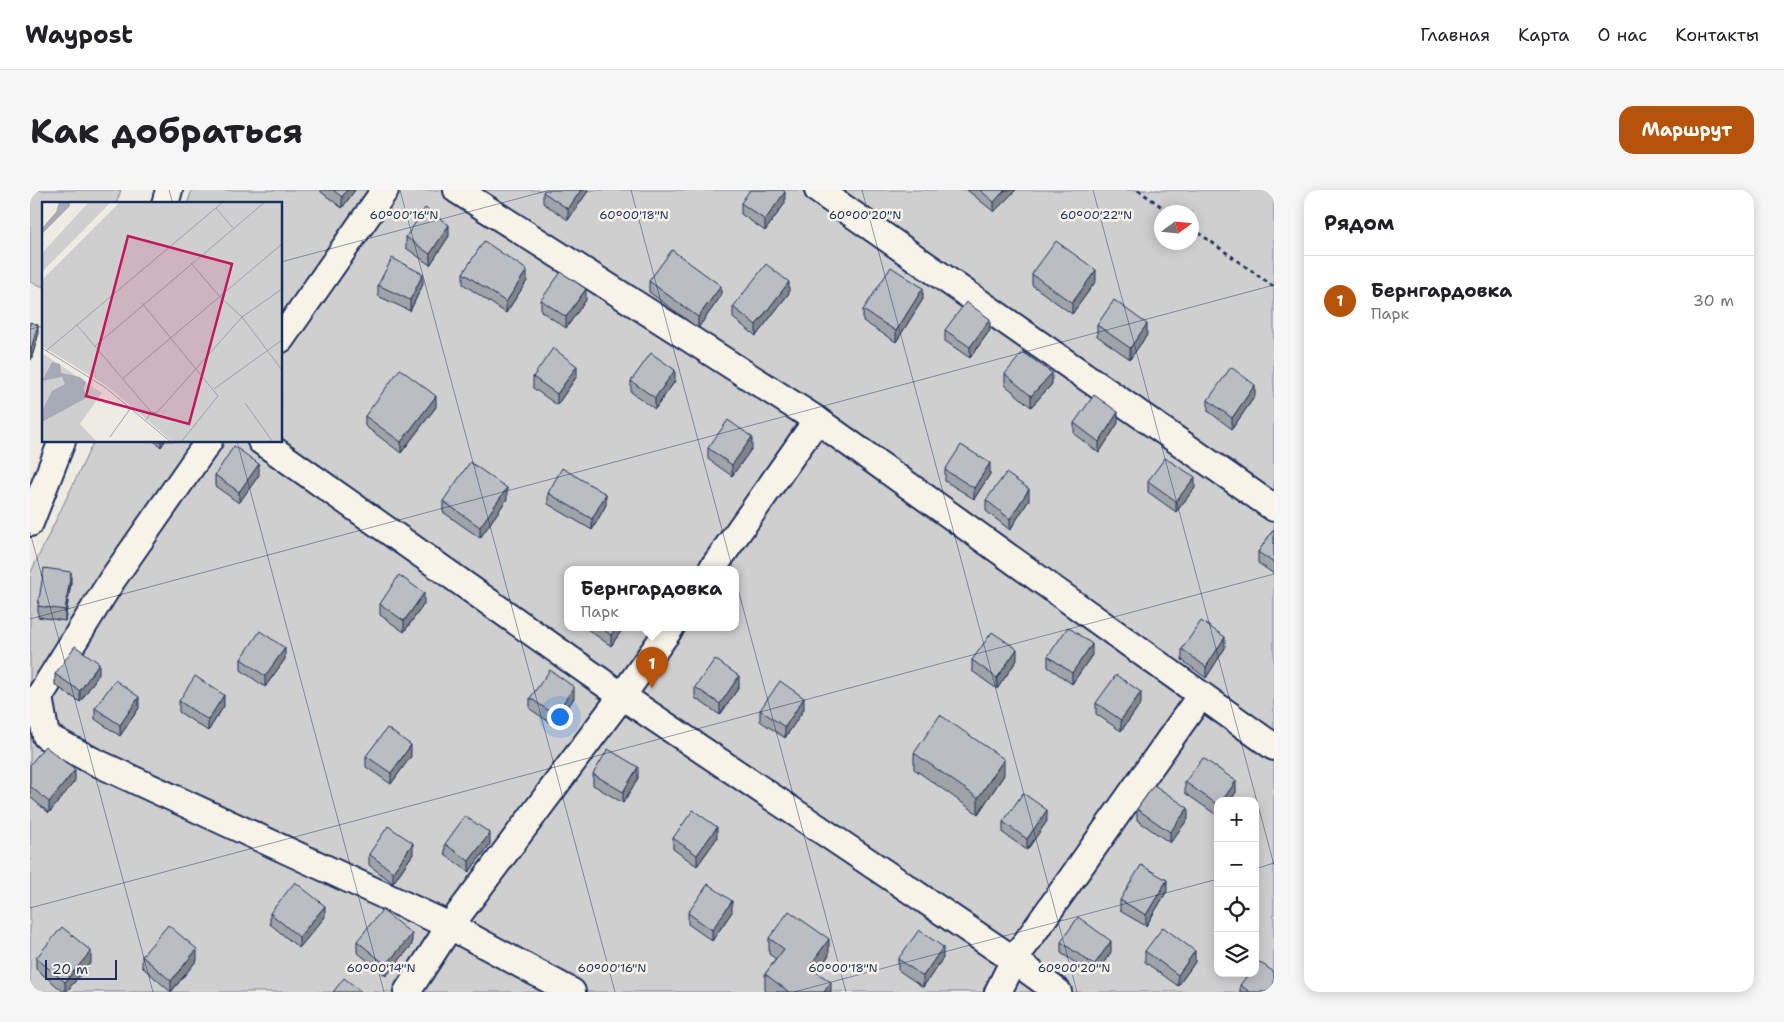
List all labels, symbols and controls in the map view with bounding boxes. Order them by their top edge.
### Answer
text: Waypost [25,19,133,51]
text: Главная [1420,23,1490,47]
text: Карта [1518,23,1570,47]
text: О нас [1598,23,1647,47]
text: Контакты [1675,23,1759,47]
button: Маршрут [1619,106,1754,154]
text: Как добраться [30,107,303,154]
inset map [42,202,282,442]
north arrow [1154,205,1199,250]
text: 60°00'16"N [370,207,438,223]
text: 60°00'18"N [599,207,669,223]
text: 60°00'20"N [829,207,901,223]
text: 60°00'22"N [1060,207,1132,223]
text: Рядом [1324,209,1394,237]
text: Бернгардовка [1371,278,1512,303]
text: 1 [1336,290,1344,311]
text: 30 m [1693,290,1734,311]
text: Парк [1371,303,1409,324]
popup [564,566,739,631]
text: Бернгардовка [581,576,722,601]
text: Парк [581,601,619,622]
pin: 1 [636,647,668,688]
your location [547,704,573,730]
map controls [1214,797,1259,977]
button: + [1214,797,1259,842]
button: − [1214,842,1259,887]
button: locate [1214,887,1259,932]
button: layers [1214,932,1259,977]
scale bar [45,957,118,980]
text: 20 m [52,960,88,978]
text: 60°00'14"N [346,960,416,976]
text: 60°00'16"N [578,960,646,976]
text: 60°00'18"N [808,960,878,976]
text: 60°00'20"N [1038,960,1110,976]

